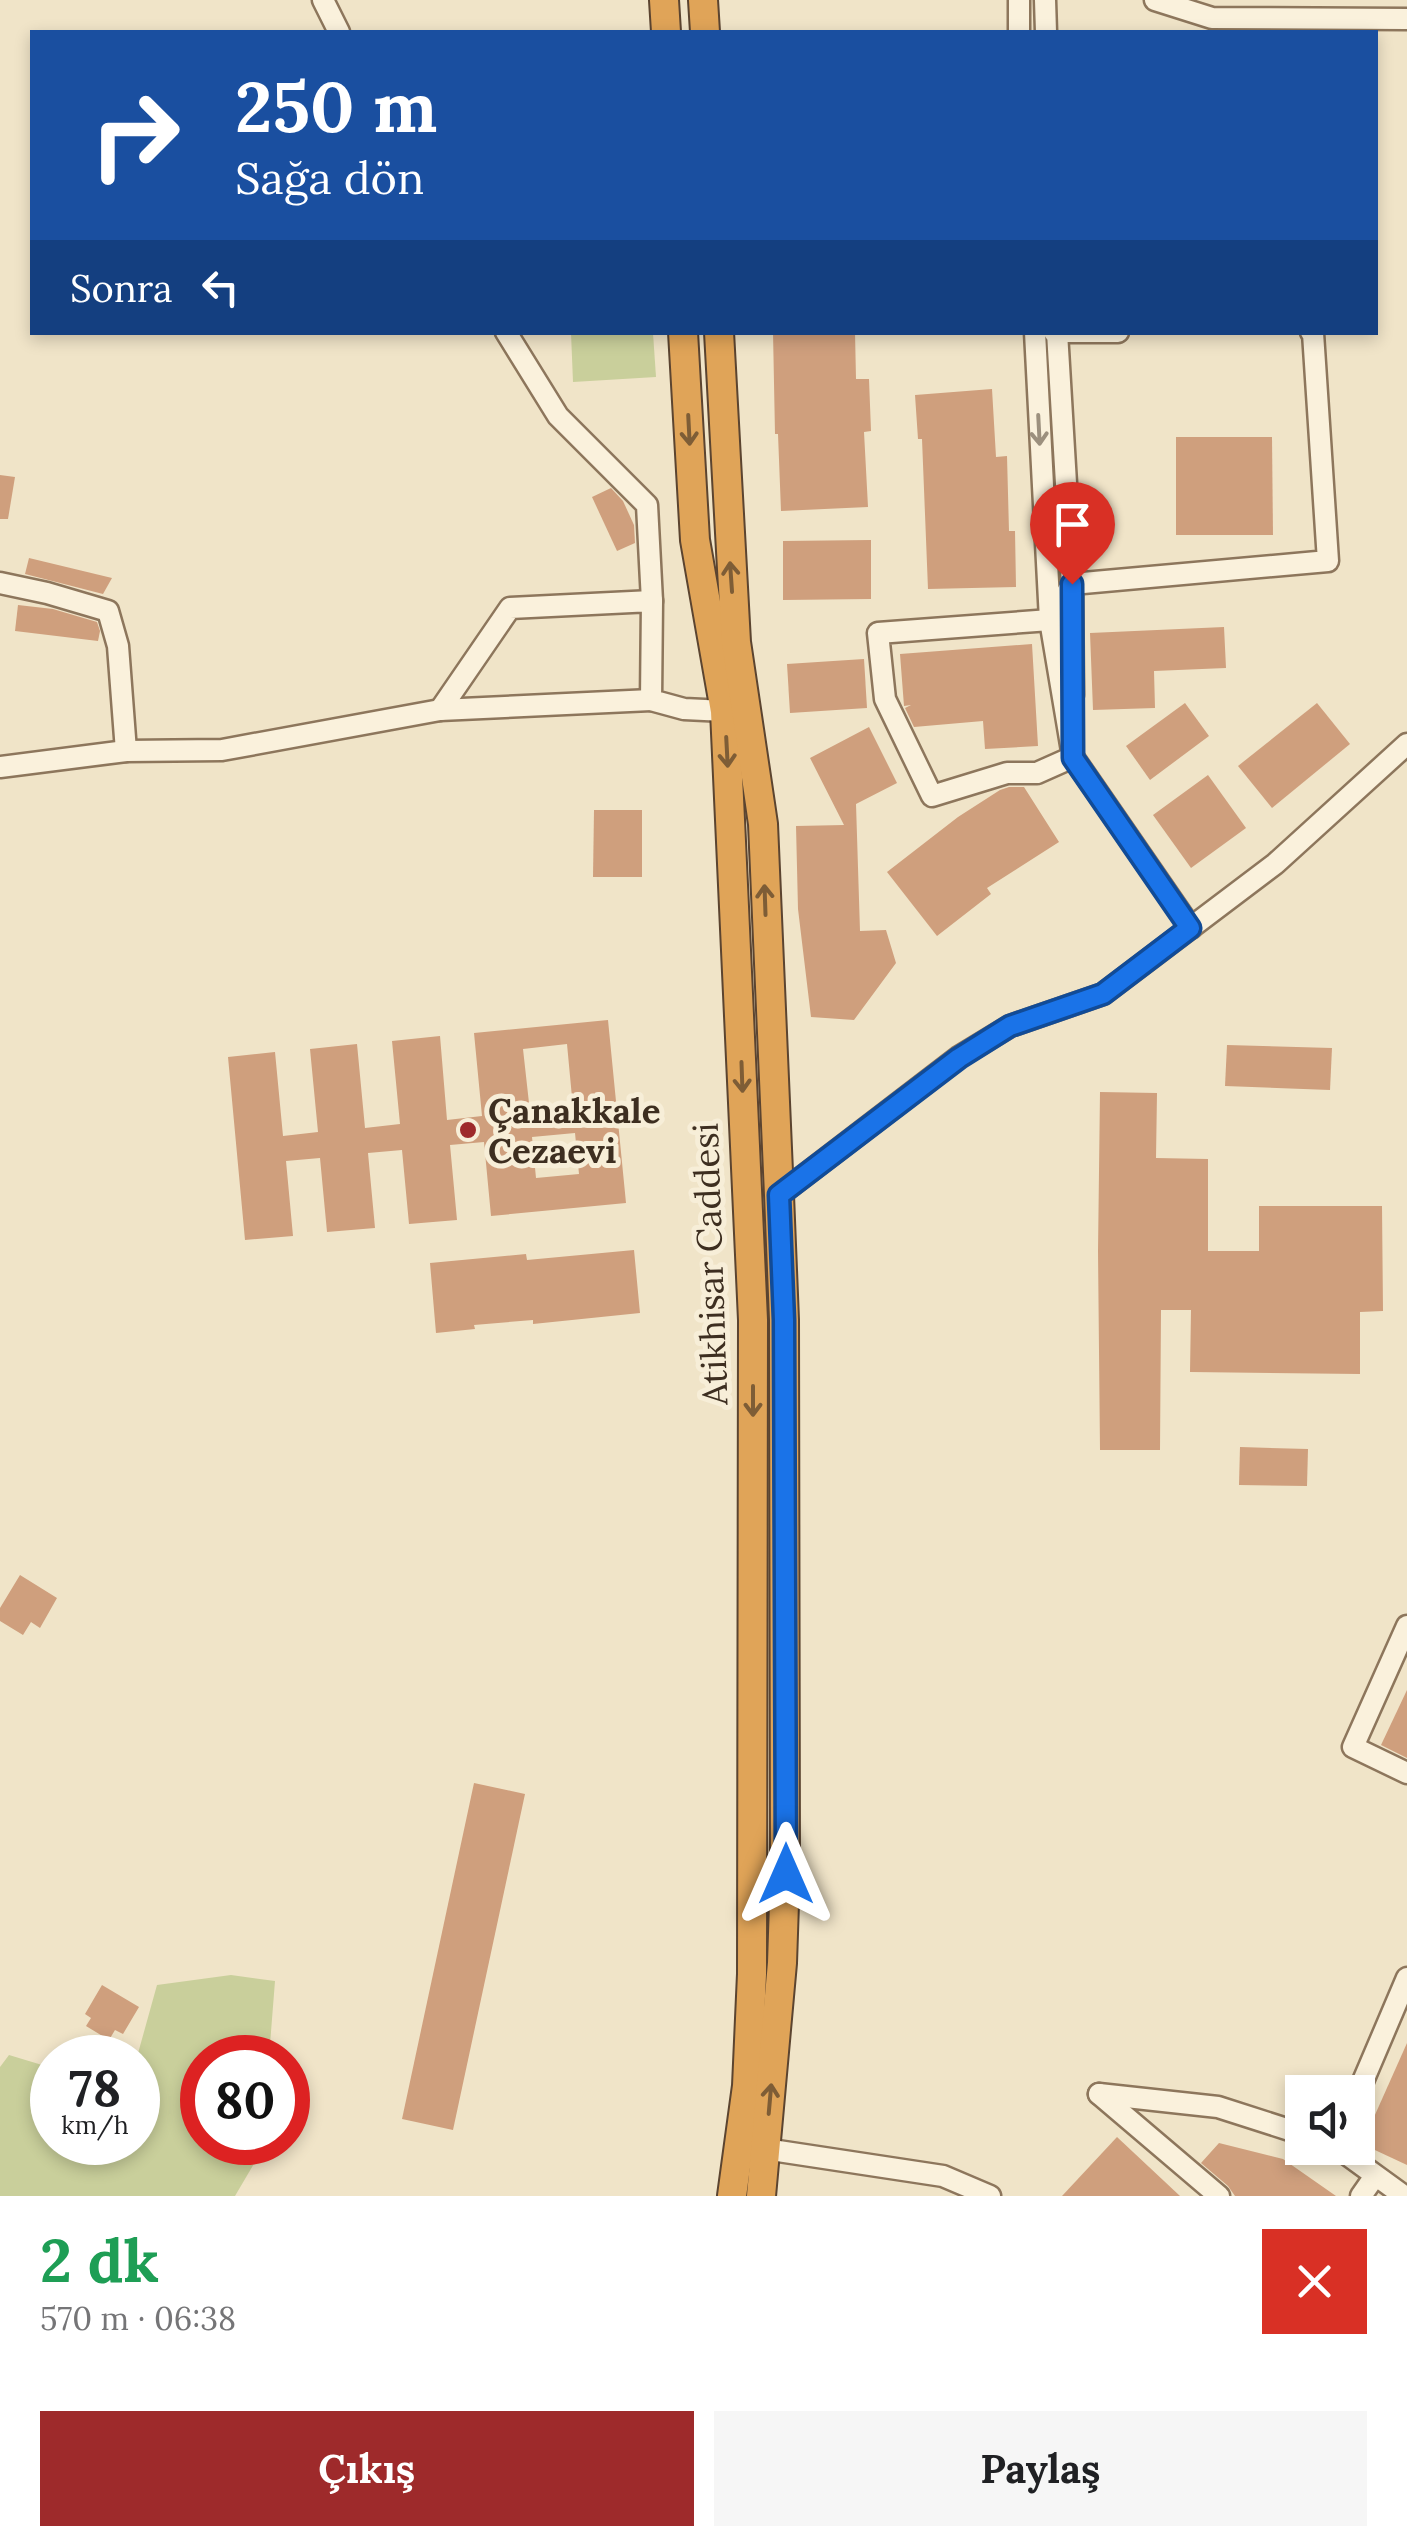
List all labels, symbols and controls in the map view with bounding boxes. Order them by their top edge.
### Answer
text: 250 m [235,62,437,151]
icon: right [70,70,200,200]
text: Sağa dön [235,149,424,206]
icon: left [193,260,248,315]
text: Sonra [70,264,173,312]
one-way arrow [680,413,699,445]
one-way arrow [1030,413,1049,445]
pin [1030,482,1115,585]
icon: arrive [1045,497,1100,552]
one-way arrow [722,562,741,594]
one-way arrow [718,736,737,768]
one-way arrow [756,884,775,916]
one-way arrow [732,1060,751,1092]
place label: Çanakkale Cezaevi [488,1088,661,1173]
marker: Çanakkale Cezaevi [457,1119,479,1141]
street label: Atikhisar Caddesi [683,1122,737,1407]
one-way arrow [744,1384,762,1417]
position arrow [734,1822,838,1926]
speed limit sign: 80 [180,2035,310,2165]
text: 78 [69,2056,121,2120]
map controls [1285,2075,1375,2165]
button: sound [1285,2075,1375,2165]
one-way arrow [760,2083,779,2115]
text: km/h [61,2109,129,2141]
text: 2 dk [40,2222,159,2298]
button: close [1262,2229,1367,2334]
text: 570 m · 06:38 [40,2298,236,2339]
button: Çıkış [40,2411,694,2526]
button: Paylaş [714,2411,1367,2526]

